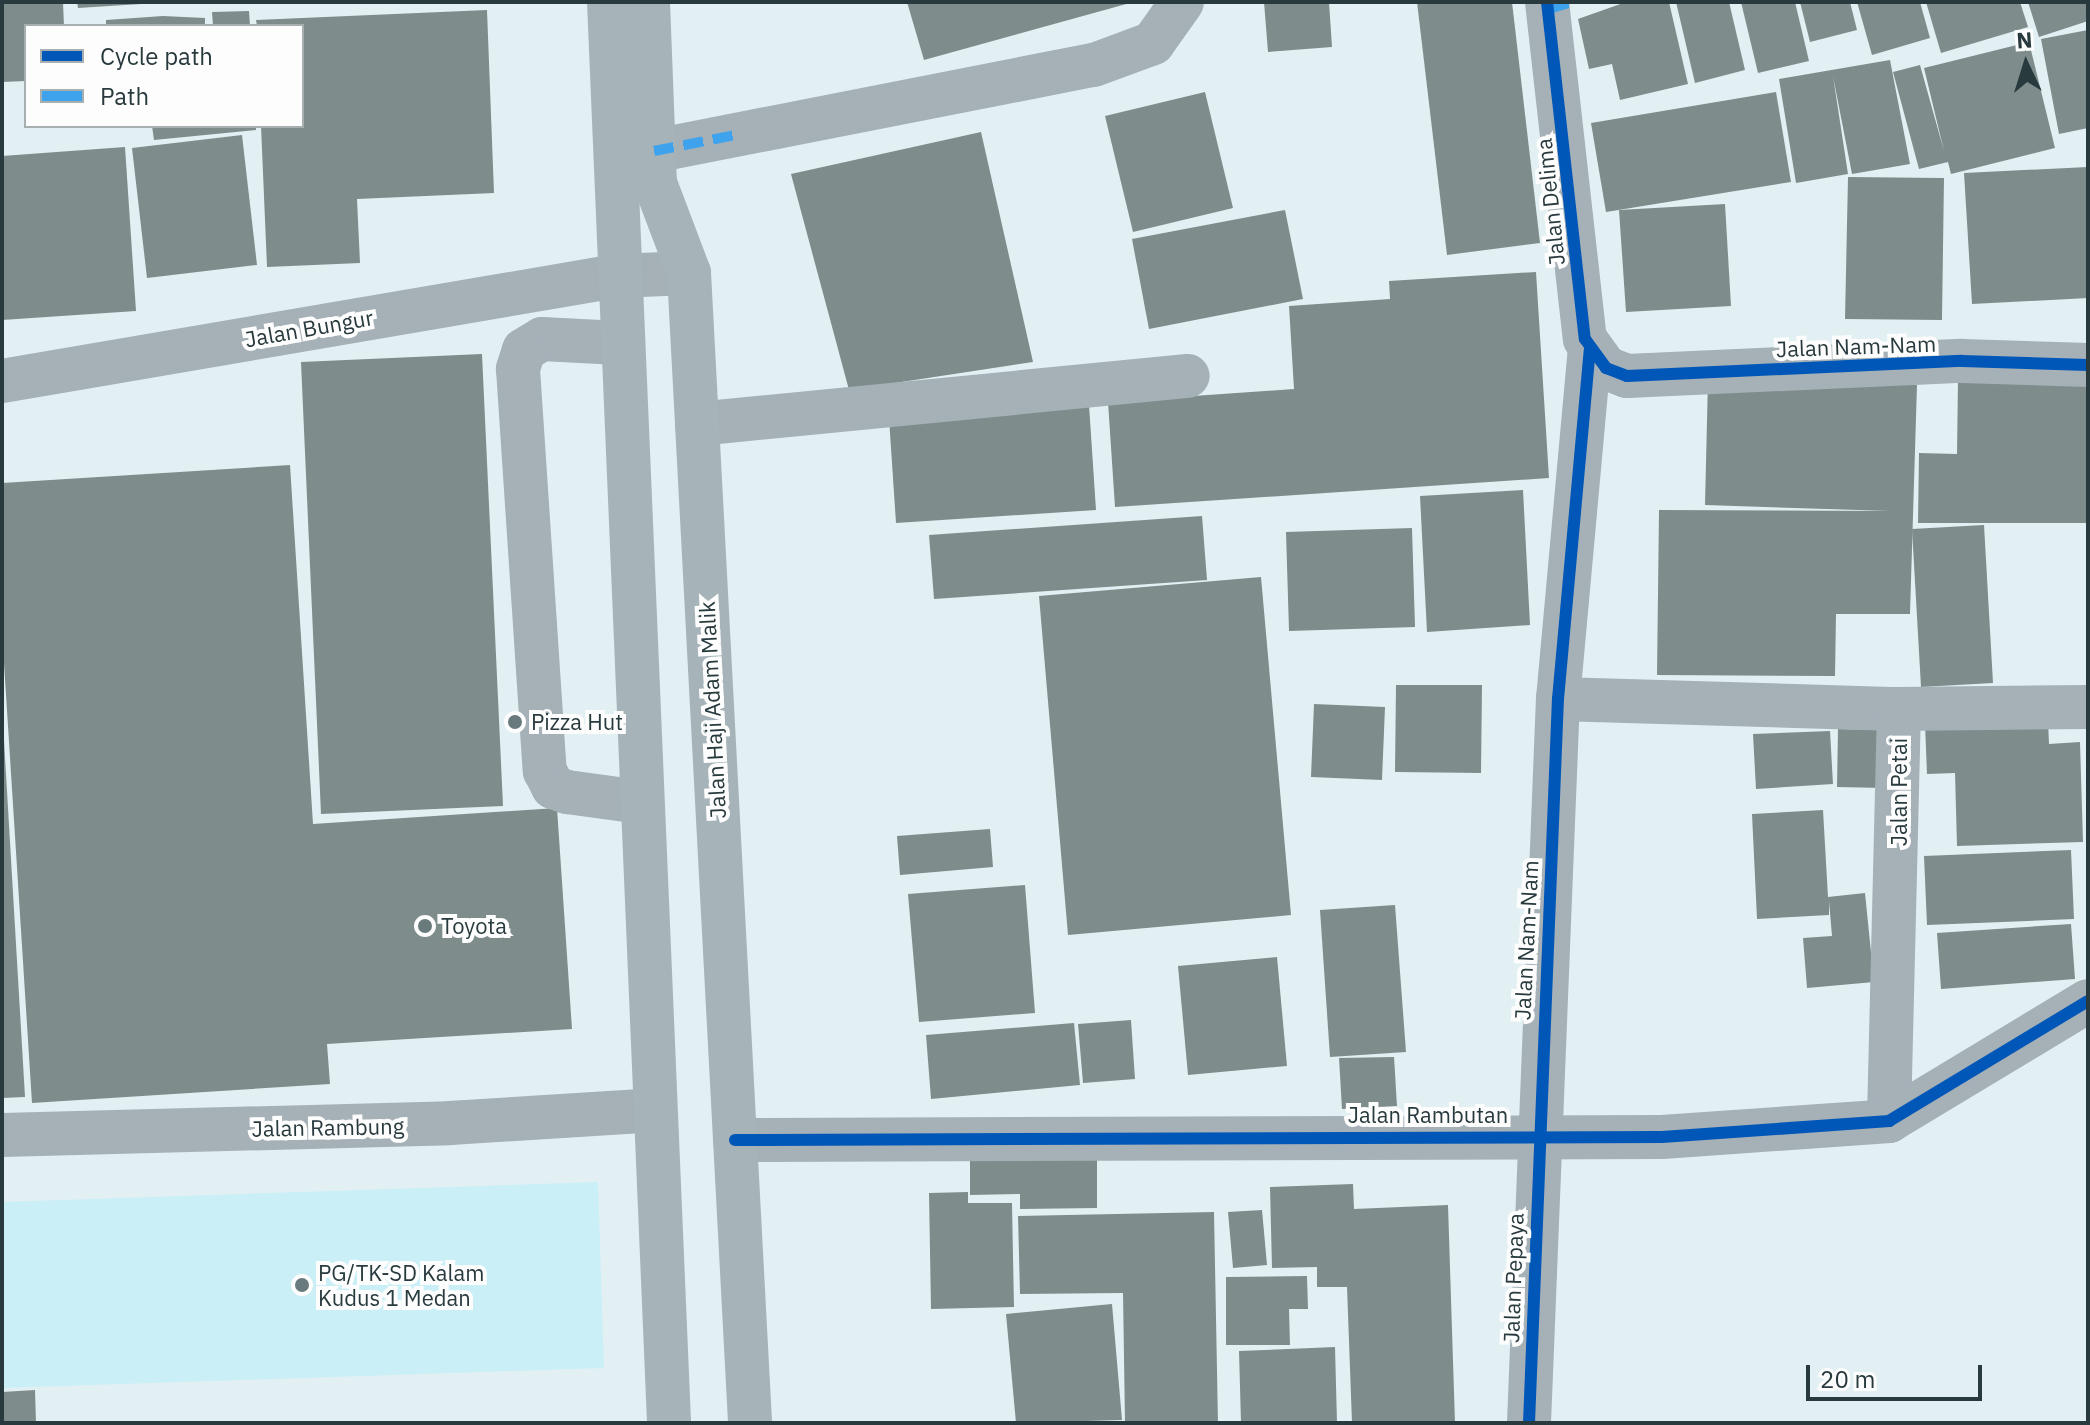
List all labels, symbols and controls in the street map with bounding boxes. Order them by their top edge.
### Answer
legend [24,24,304,128]
north arrow [1986,24,2066,104]
text: N [2015,25,2033,55]
text: Cycle path [100,40,213,72]
text: Path [100,80,149,112]
street label: Jalan Delima [1530,137,1570,267]
street label: Jalan Bungur [243,304,375,352]
street label: Jalan Nam-Nam [1775,330,1937,362]
street label: Jalan Haji Adam Malik [693,601,731,819]
place label: Pizza Hut [531,709,623,735]
marker: Pizza Hut [506,713,524,731]
street label: Jalan Petai [1886,738,1912,846]
street label: Jalan Nam-Nam [1509,859,1543,1021]
place label: Toyota [441,913,507,939]
marker: Toyota [416,917,434,935]
street label: Jalan Rambutan [1348,1102,1508,1128]
street label: Jalan Rambung [251,1112,405,1142]
street label: Jalan Pepaya [1498,1212,1528,1344]
place label: PG/TK-SD Kalam Kudus 1 Medan [318,1259,484,1310]
marker: PG/TK-SD Kalam Kudus 1 Medan [293,1276,311,1294]
scale bar [1810,1349,1986,1399]
text: 20 m [1820,1363,1875,1395]

